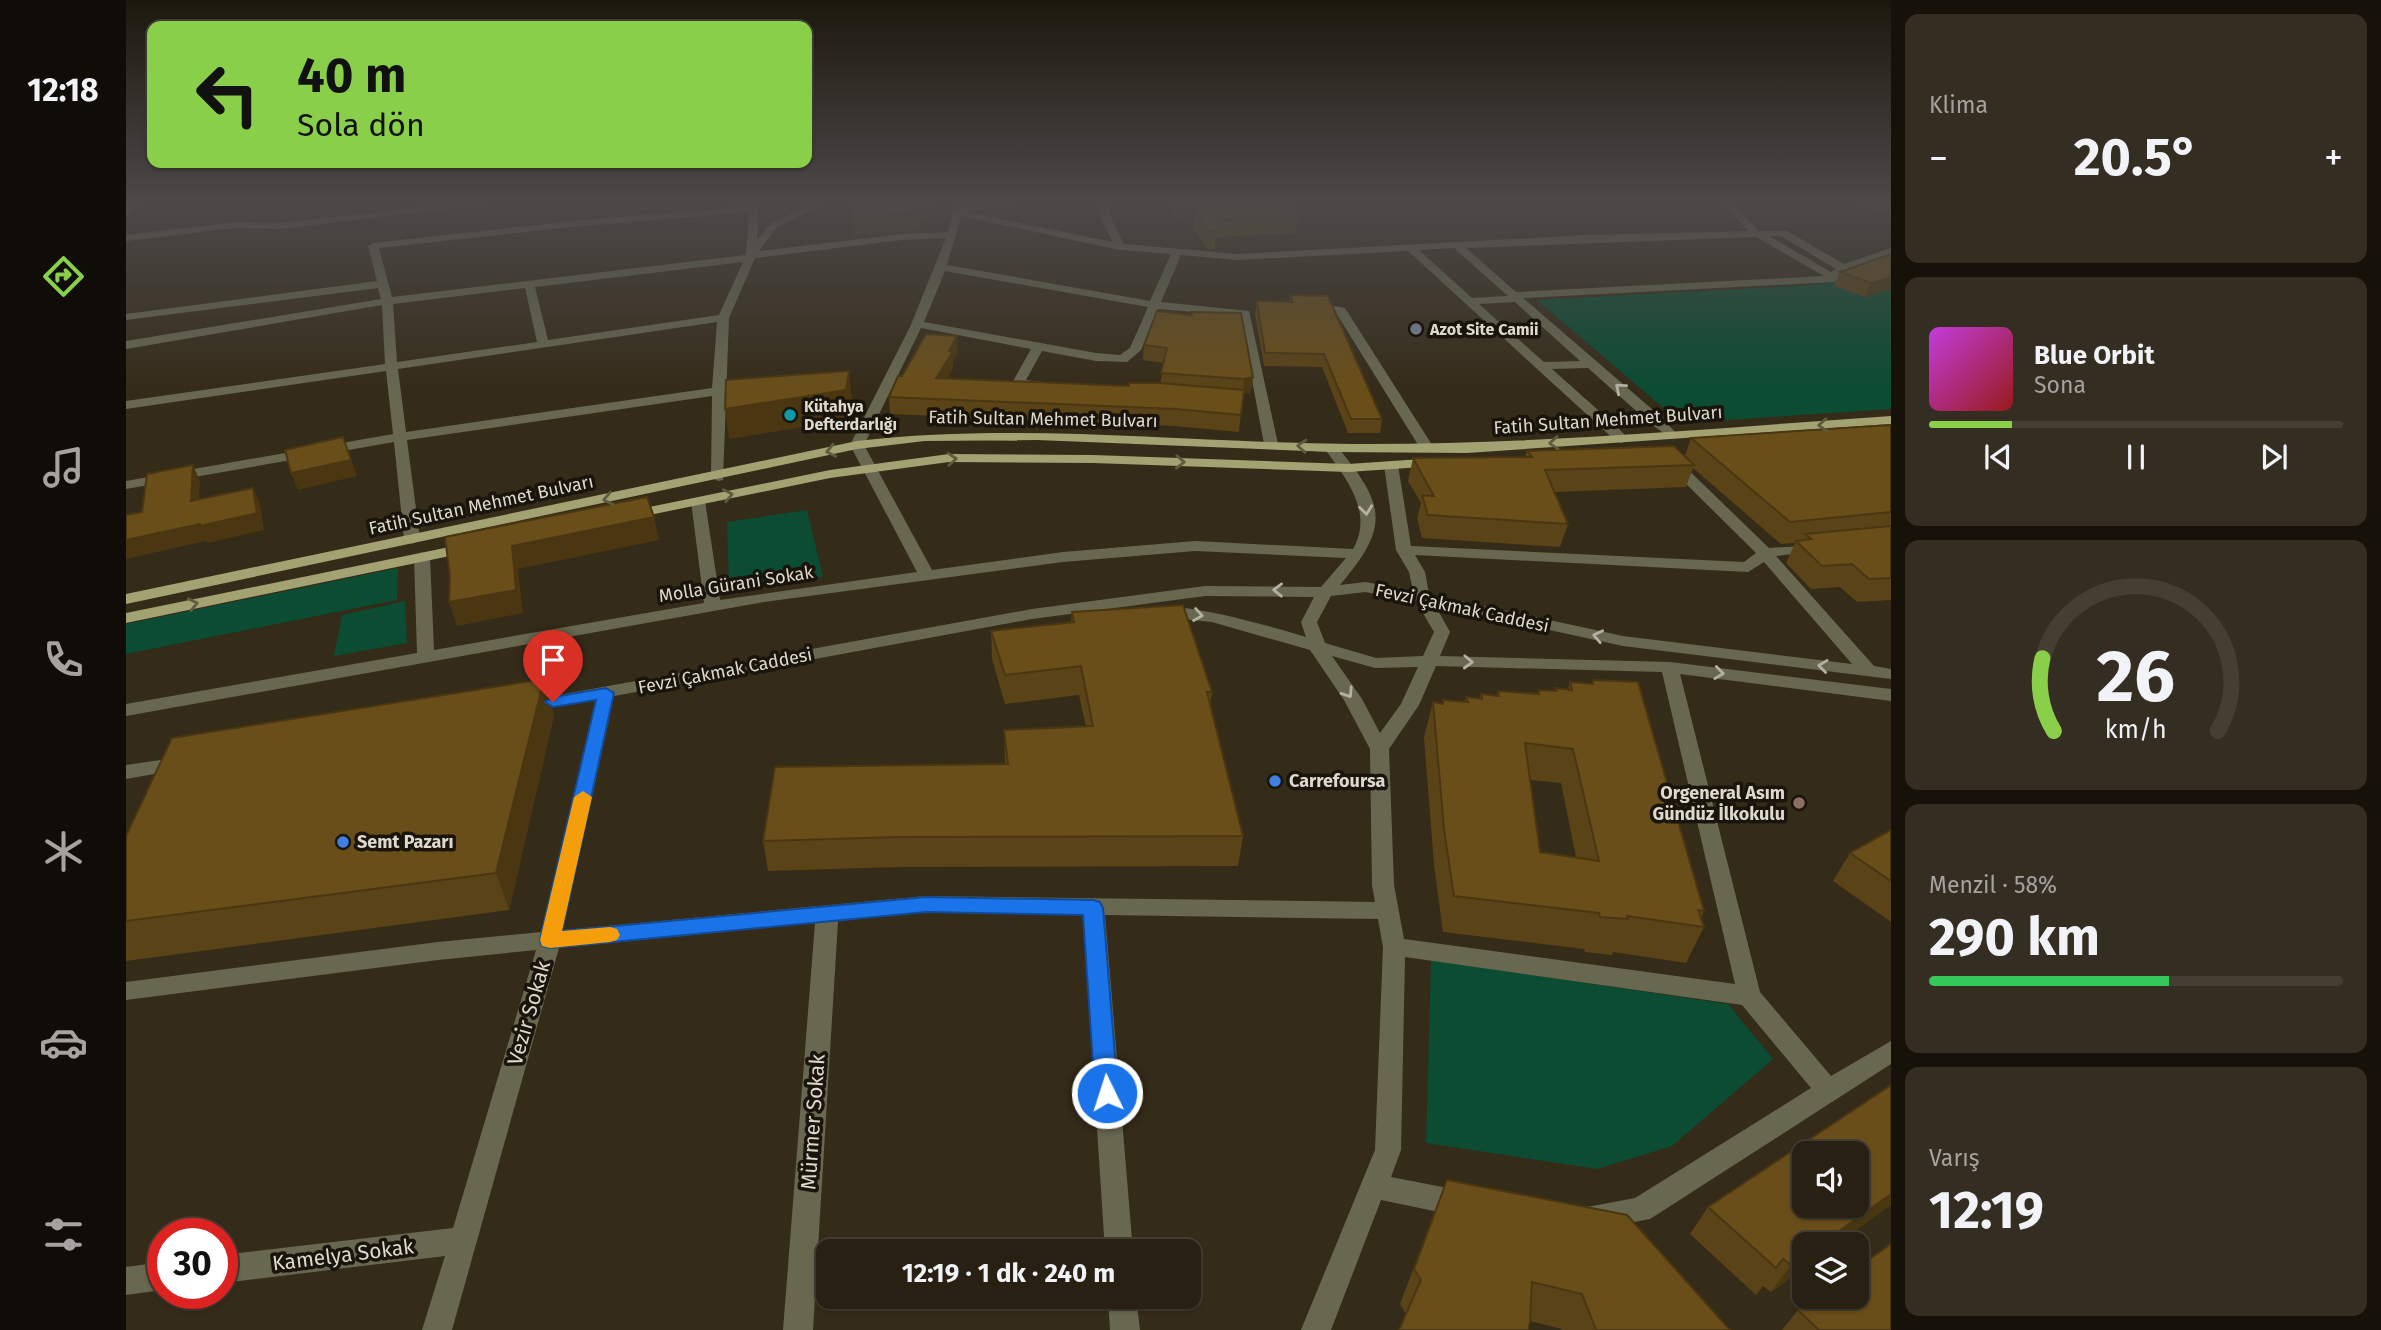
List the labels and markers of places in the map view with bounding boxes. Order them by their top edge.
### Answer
place label: Azot Site Camii [1429,320,1538,339]
marker: Azot Site Camii [1408,321,1424,337]
place label: Kütahya Defterdarlığı [804,397,897,434]
marker: Kütahya Defterdarlığı [782,407,798,423]
pin [523,630,583,702]
place label: Carrefoursa [1289,770,1385,792]
marker: Carrefoursa [1267,773,1283,789]
place label: Orgeneral Asım Gündüz İlkokulu [1653,782,1785,825]
marker: Orgeneral Asım Gündüz İlkokulu [1791,795,1807,811]
place label: Semt Pazarı [357,831,454,853]
marker: Semt Pazarı [335,834,351,850]

